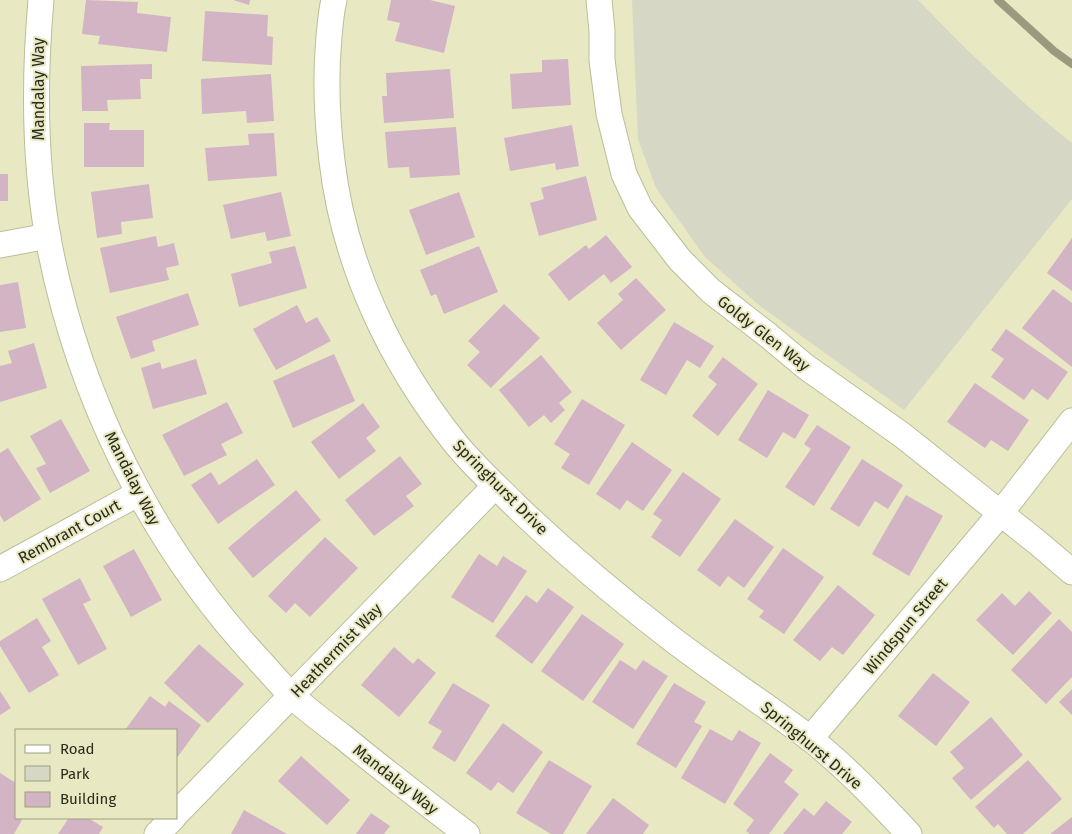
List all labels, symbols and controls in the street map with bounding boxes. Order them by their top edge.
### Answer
street label: Mandalay Way [29,37,48,140]
street label: Goldy Glen Way [714,291,814,375]
street label: Mandalay Way [101,428,164,528]
street label: Springhurst Drive [449,436,552,539]
street label: Rembrant Court [15,495,124,567]
street label: Windspun Street [860,574,951,678]
street label: Heathermist Way [287,599,386,701]
street label: Springhurst Drive [757,698,866,793]
legend [15,729,178,819]
text: Road [60,740,95,758]
street label: Mandalay Way [349,740,442,819]
text: Park [60,765,90,783]
text: Building [60,790,116,808]

